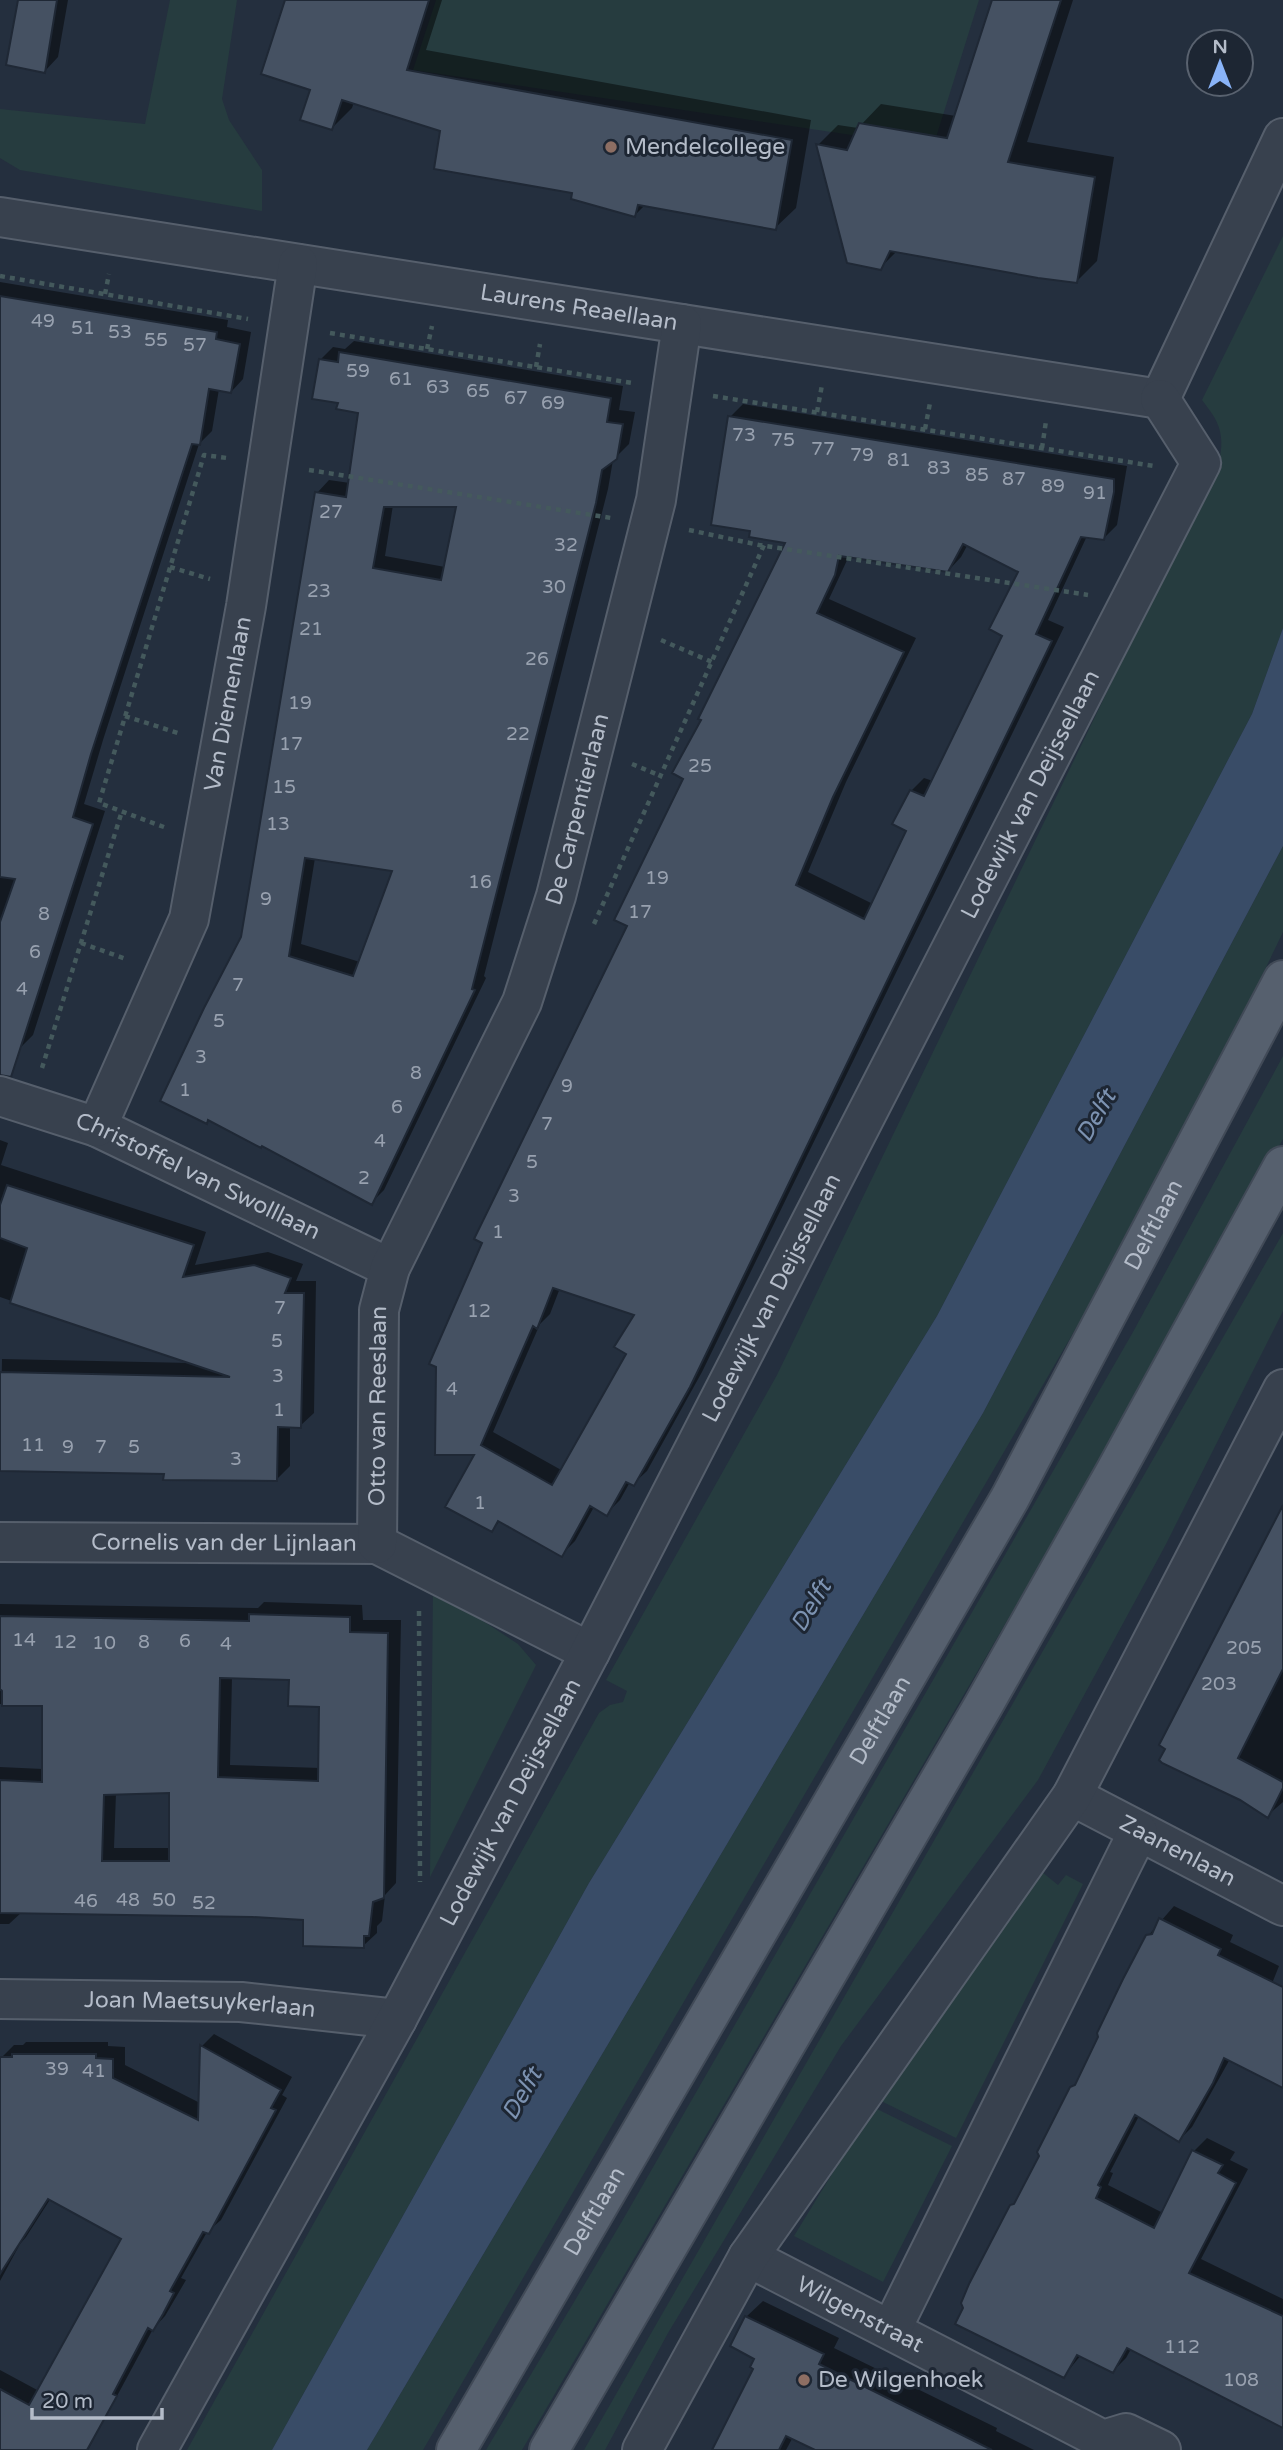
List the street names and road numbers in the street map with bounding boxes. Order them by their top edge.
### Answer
street label: Laurens Reaellaan [478,279,680,337]
street label: Van Diemenlaan [199,614,258,794]
street label: Lodewijk van Deijssellaan [955,665,1106,924]
street label: De Carpentierlaan [540,711,616,909]
street label: Christoffel van Swolllaan [72,1107,325,1246]
street label: Lodewijk van Deijssellaan [696,1169,847,1427]
street label: Delftlaan [1118,1175,1189,1275]
street label: Otto van Reeslaan [363,1306,393,1506]
street label: Cornelis van der Lijnlaan [91,1528,357,1558]
street label: Delftlaan [844,1671,917,1770]
street label: Lodewijk van Deijssellaan [434,1674,587,1931]
street label: Zaanenlaan [1115,1809,1240,1893]
street label: Joan Maetsuykerlaan [84,1986,317,2024]
street label: Delftlaan [558,2162,632,2261]
street label: Wilgenstraat [792,2270,928,2359]

